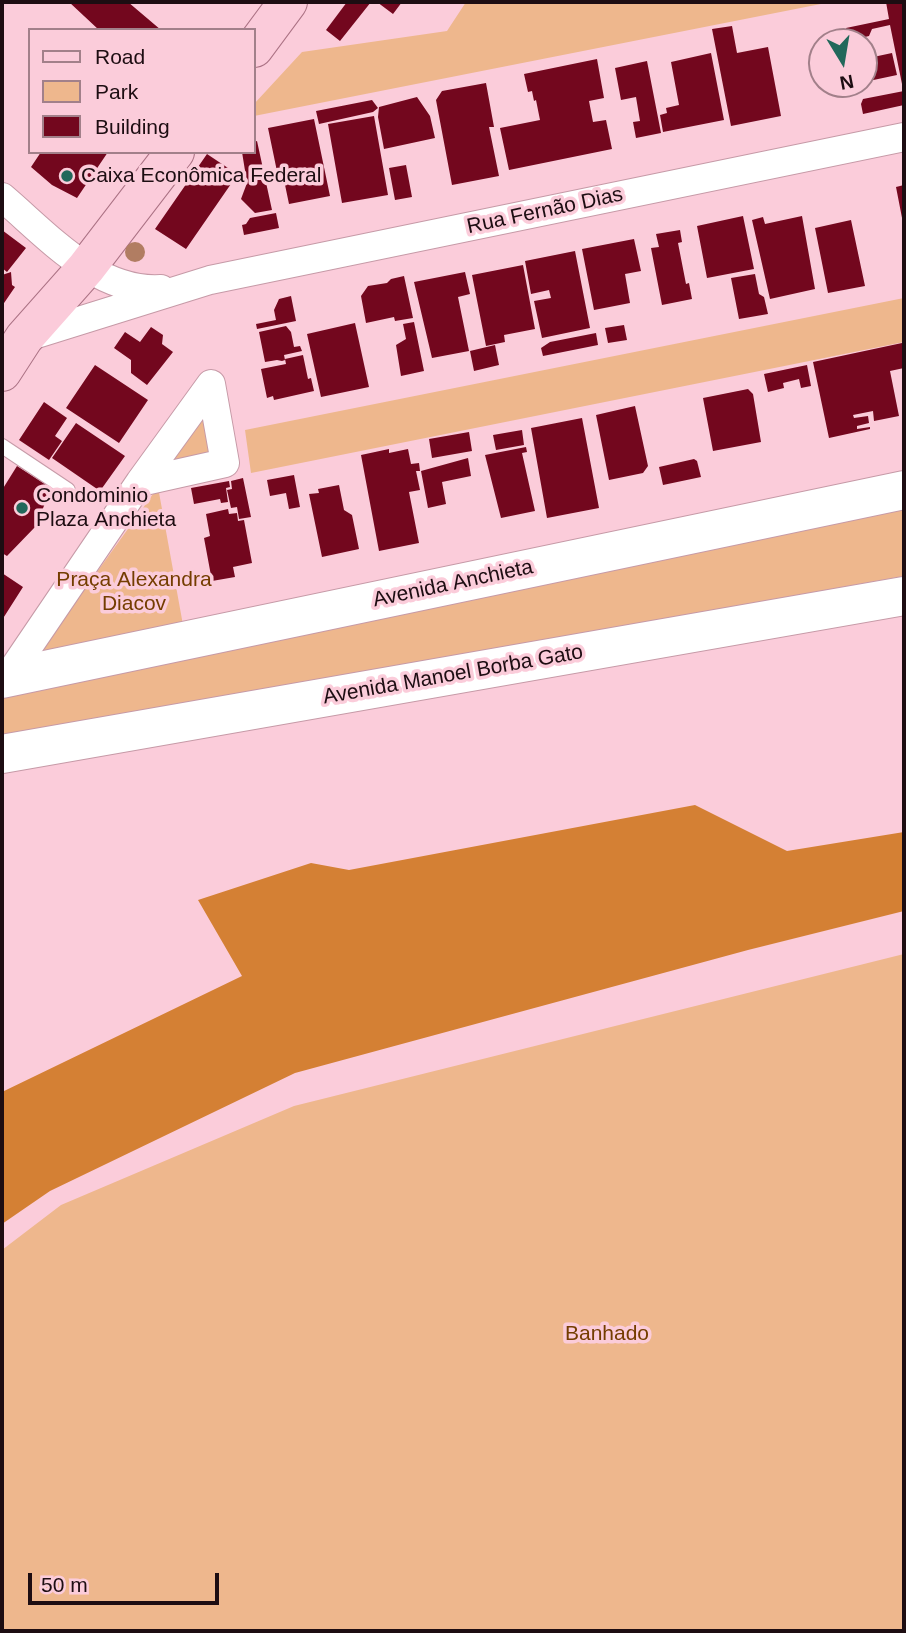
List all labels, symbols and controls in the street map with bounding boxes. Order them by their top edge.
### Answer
legend [28,28,256,154]
north arrow [808,28,878,98]
text: Road [95,45,145,68]
text: N [838,71,855,94]
text: Park [95,80,138,103]
text: Building [95,115,170,138]
place label: Caixa Econômica Federal [81,163,321,189]
marker: Caixa Econômica Federal [59,168,75,184]
street label: Rua Fernão Dias [465,182,625,240]
place label: Condominio Plaza Anchieta [36,483,176,533]
marker: Condominio Plaza Anchieta [14,500,30,516]
street label: Avenida Anchieta [371,555,535,613]
park label: Praça Alexandra Diacov [56,567,212,617]
street label: Avenida Manoel Borba Gato [321,640,585,710]
park label: Banhado [565,1321,649,1347]
scale bar [32,1560,222,1604]
text: 50 m [41,1573,88,1596]

